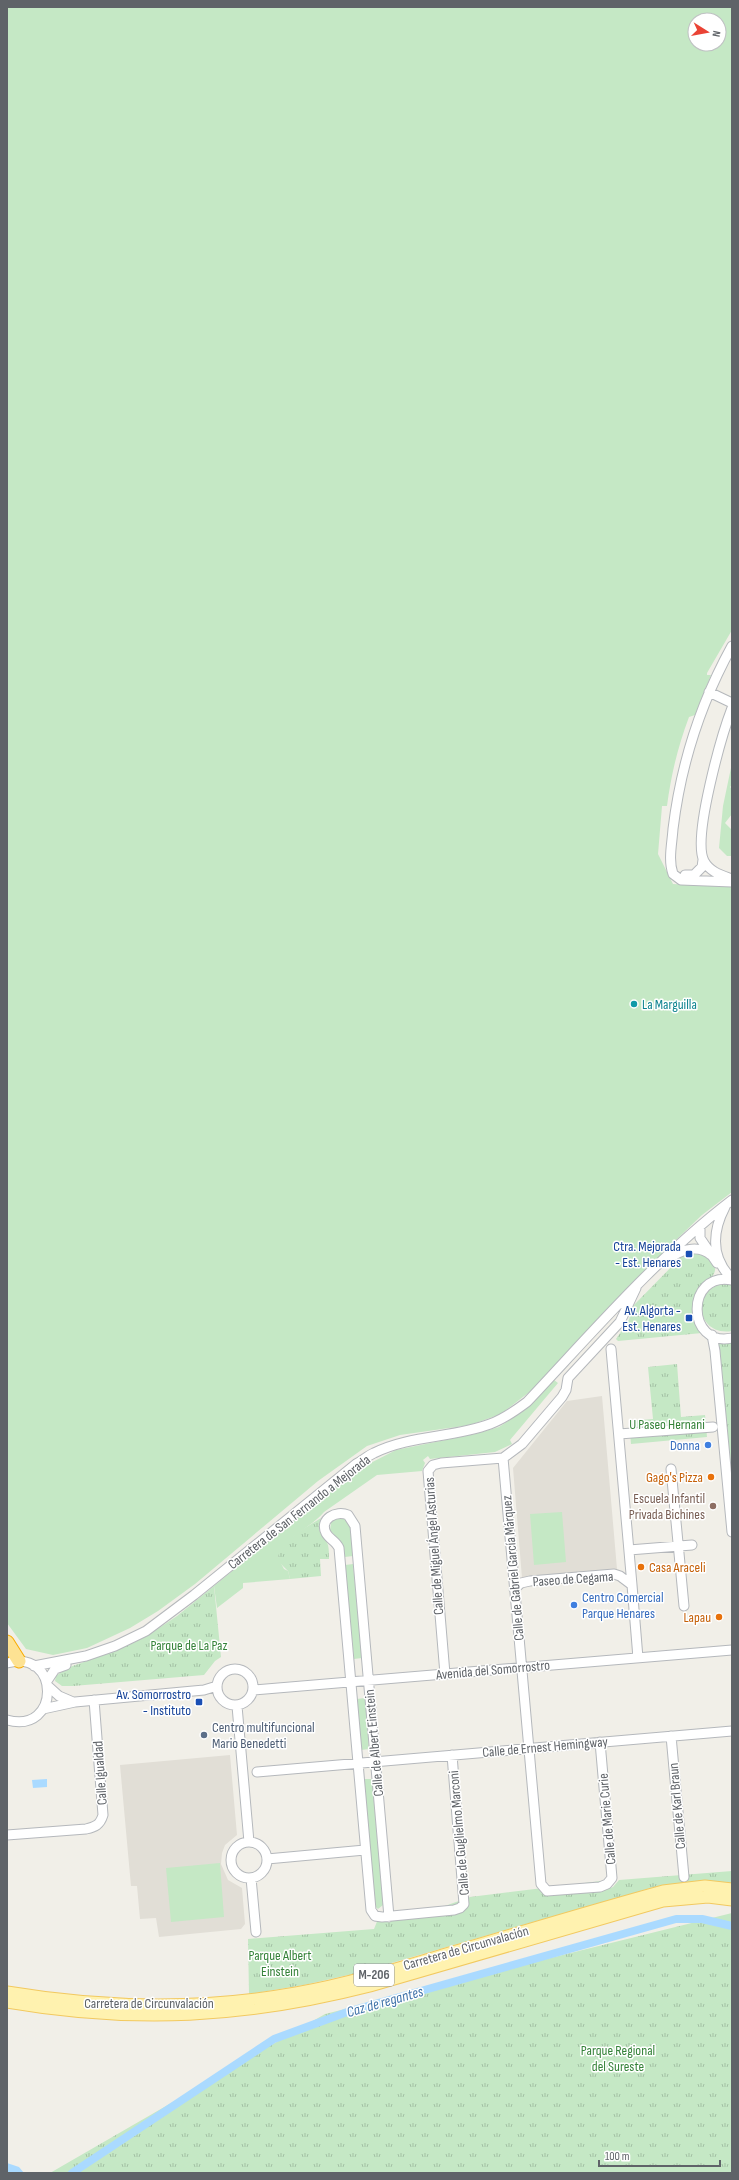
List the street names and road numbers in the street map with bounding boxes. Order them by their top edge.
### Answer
street label: Carretera de San Fernando a Mejorada [224,1451,374,1573]
street label: Calle de Miguel Ángel Asturias [421,1477,447,1615]
street label: Calle de Gabriel García Márquez [498,1495,528,1641]
street label: Paseo de Cegama [532,1568,614,1590]
street label: Avenida del Somorrostro [434,1657,551,1684]
street label: Calle de Albert Einstein [361,1689,387,1797]
street label: Calle de Ernest Hemingway [482,1733,609,1761]
street label: Calle Igualdad [89,1740,111,1806]
street label: Calle de Karl Braun [665,1762,689,1850]
street label: Calle de Guglielmo Marconi [445,1770,473,1896]
street label: Calle de Marie Curie [595,1773,619,1865]
street label: Carretera de Circunvalación [401,1922,531,1974]
road number: M-206 [354,1964,394,1986]
street label: Carretera de Circunvalación [84,1995,214,2012]

